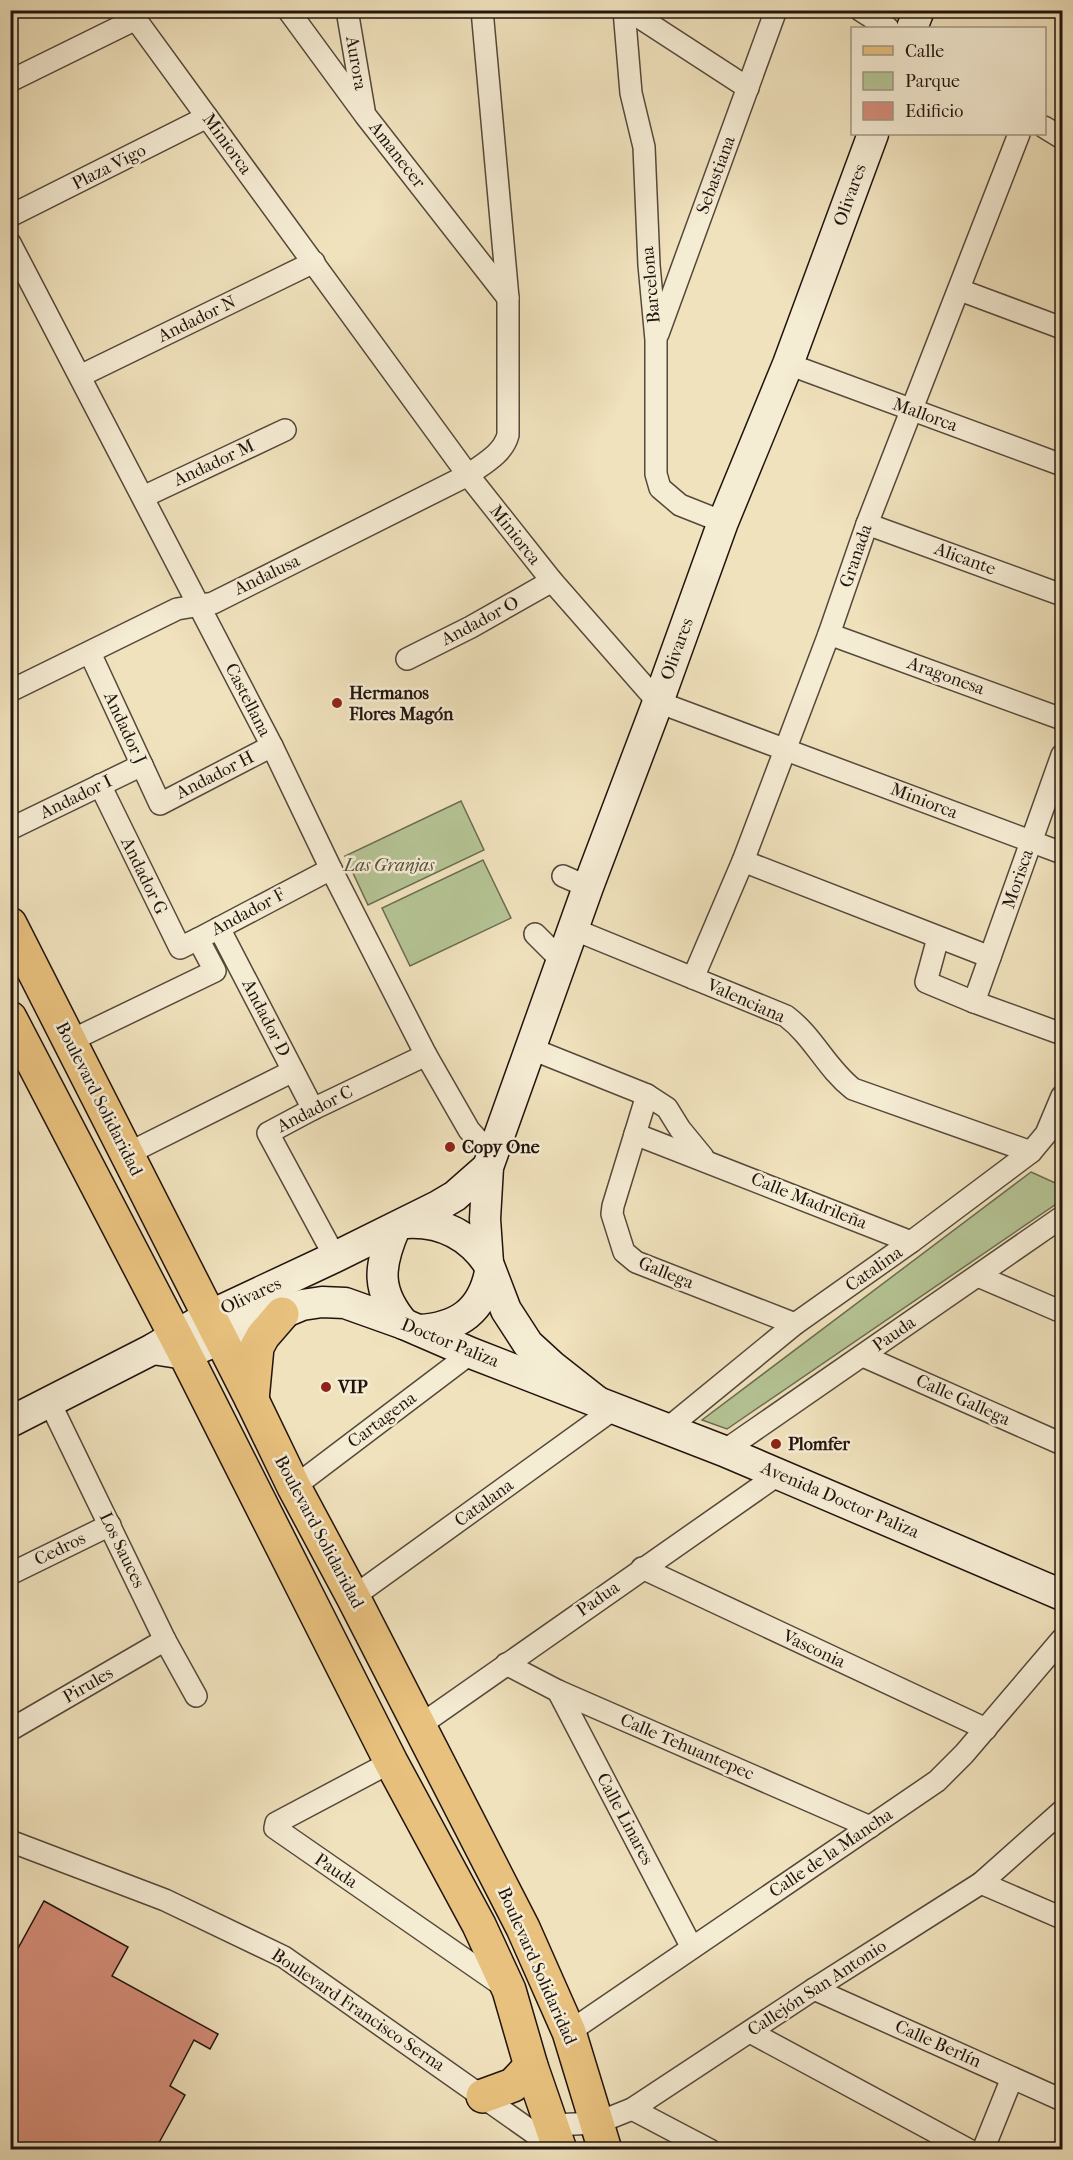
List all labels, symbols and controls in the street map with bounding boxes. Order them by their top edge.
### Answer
legend [851,27,1046,135]
street label: Aurora [341,34,371,92]
text: Calle [905,41,944,62]
text: Parque [905,71,960,92]
text: Edificio [905,101,963,122]
street label: Miniorca [198,109,257,179]
street label: Amanecer [364,117,430,193]
street label: Sebastiana [692,133,740,217]
street label: Plaza Vigo [69,140,149,194]
street label: Olivares [829,161,871,229]
street label: Barcelona [637,245,665,324]
street label: Andador N [154,291,240,347]
street label: Mallorca [890,394,961,437]
street label: Andador M [169,435,258,491]
street label: Miniorca [485,501,545,570]
street label: Granada [835,521,877,590]
street label: Alicante [931,538,999,580]
street label: Andalusa [230,550,304,600]
street label: Andador O [437,592,522,651]
street label: Olivares [656,615,698,683]
street label: Aragonesa [904,652,988,700]
street label: Castellana [221,660,276,741]
place label: Hermanos Flores Magón [348,683,454,725]
street label: Andador J [99,688,151,768]
marker: Hermanos Flores Magón [330,696,344,710]
street label: Andador H [172,746,258,804]
street label: Andador I [36,771,115,824]
street label: Miniorca [887,779,961,824]
street label: Andador G [116,833,172,918]
street label: Morisca [998,846,1038,911]
park label: Las Granjas [342,855,435,876]
street label: Andador F [207,884,289,941]
street label: Valenciana [703,974,789,1028]
street label: Andador D [237,975,294,1060]
street label: Boulevard Solidaridad [51,1018,147,1180]
street label: Andador C [273,1081,357,1138]
place label: Copy One [462,1137,540,1158]
marker: Copy One [443,1140,457,1154]
street label: Calle Madrileña [748,1168,871,1234]
street label: Catalina [842,1242,907,1296]
street label: Gallega [635,1252,697,1294]
street label: Olivares [217,1273,285,1319]
street label: Pauda [869,1311,920,1356]
street label: Doctor Paliza [398,1314,502,1372]
street label: Calle Gallega [913,1370,1014,1430]
place label: VIP [337,1377,368,1398]
marker: VIP [319,1380,333,1394]
street label: Cartagena [344,1387,421,1453]
place label: Plomfer [788,1434,850,1455]
marker: Plomfer [769,1437,783,1451]
street label: Boulevard Solidaridad [270,1452,368,1612]
street label: Avenida Doctor Paliza [757,1457,923,1543]
street label: Catalana [451,1474,518,1531]
street label: Los Sauces [95,1509,150,1592]
street label: Cedros [31,1528,89,1570]
street label: Padua [573,1576,624,1621]
street label: Vasconia [778,1625,849,1673]
street label: Pirules [59,1662,117,1708]
street label: Calle Tehuantepec [617,1709,757,1785]
street label: Calle Linares [592,1769,658,1869]
street label: Calle de la Mancha [765,1804,897,1902]
street label: Pauda [311,1849,362,1893]
street label: Boulevard Solidaridad [493,1884,581,2048]
street label: Callejón San Antonio [744,1935,890,2041]
street label: Boulevard Francisco Serna [268,1944,449,2076]
street label: Calle Berlín [892,2016,985,2073]

